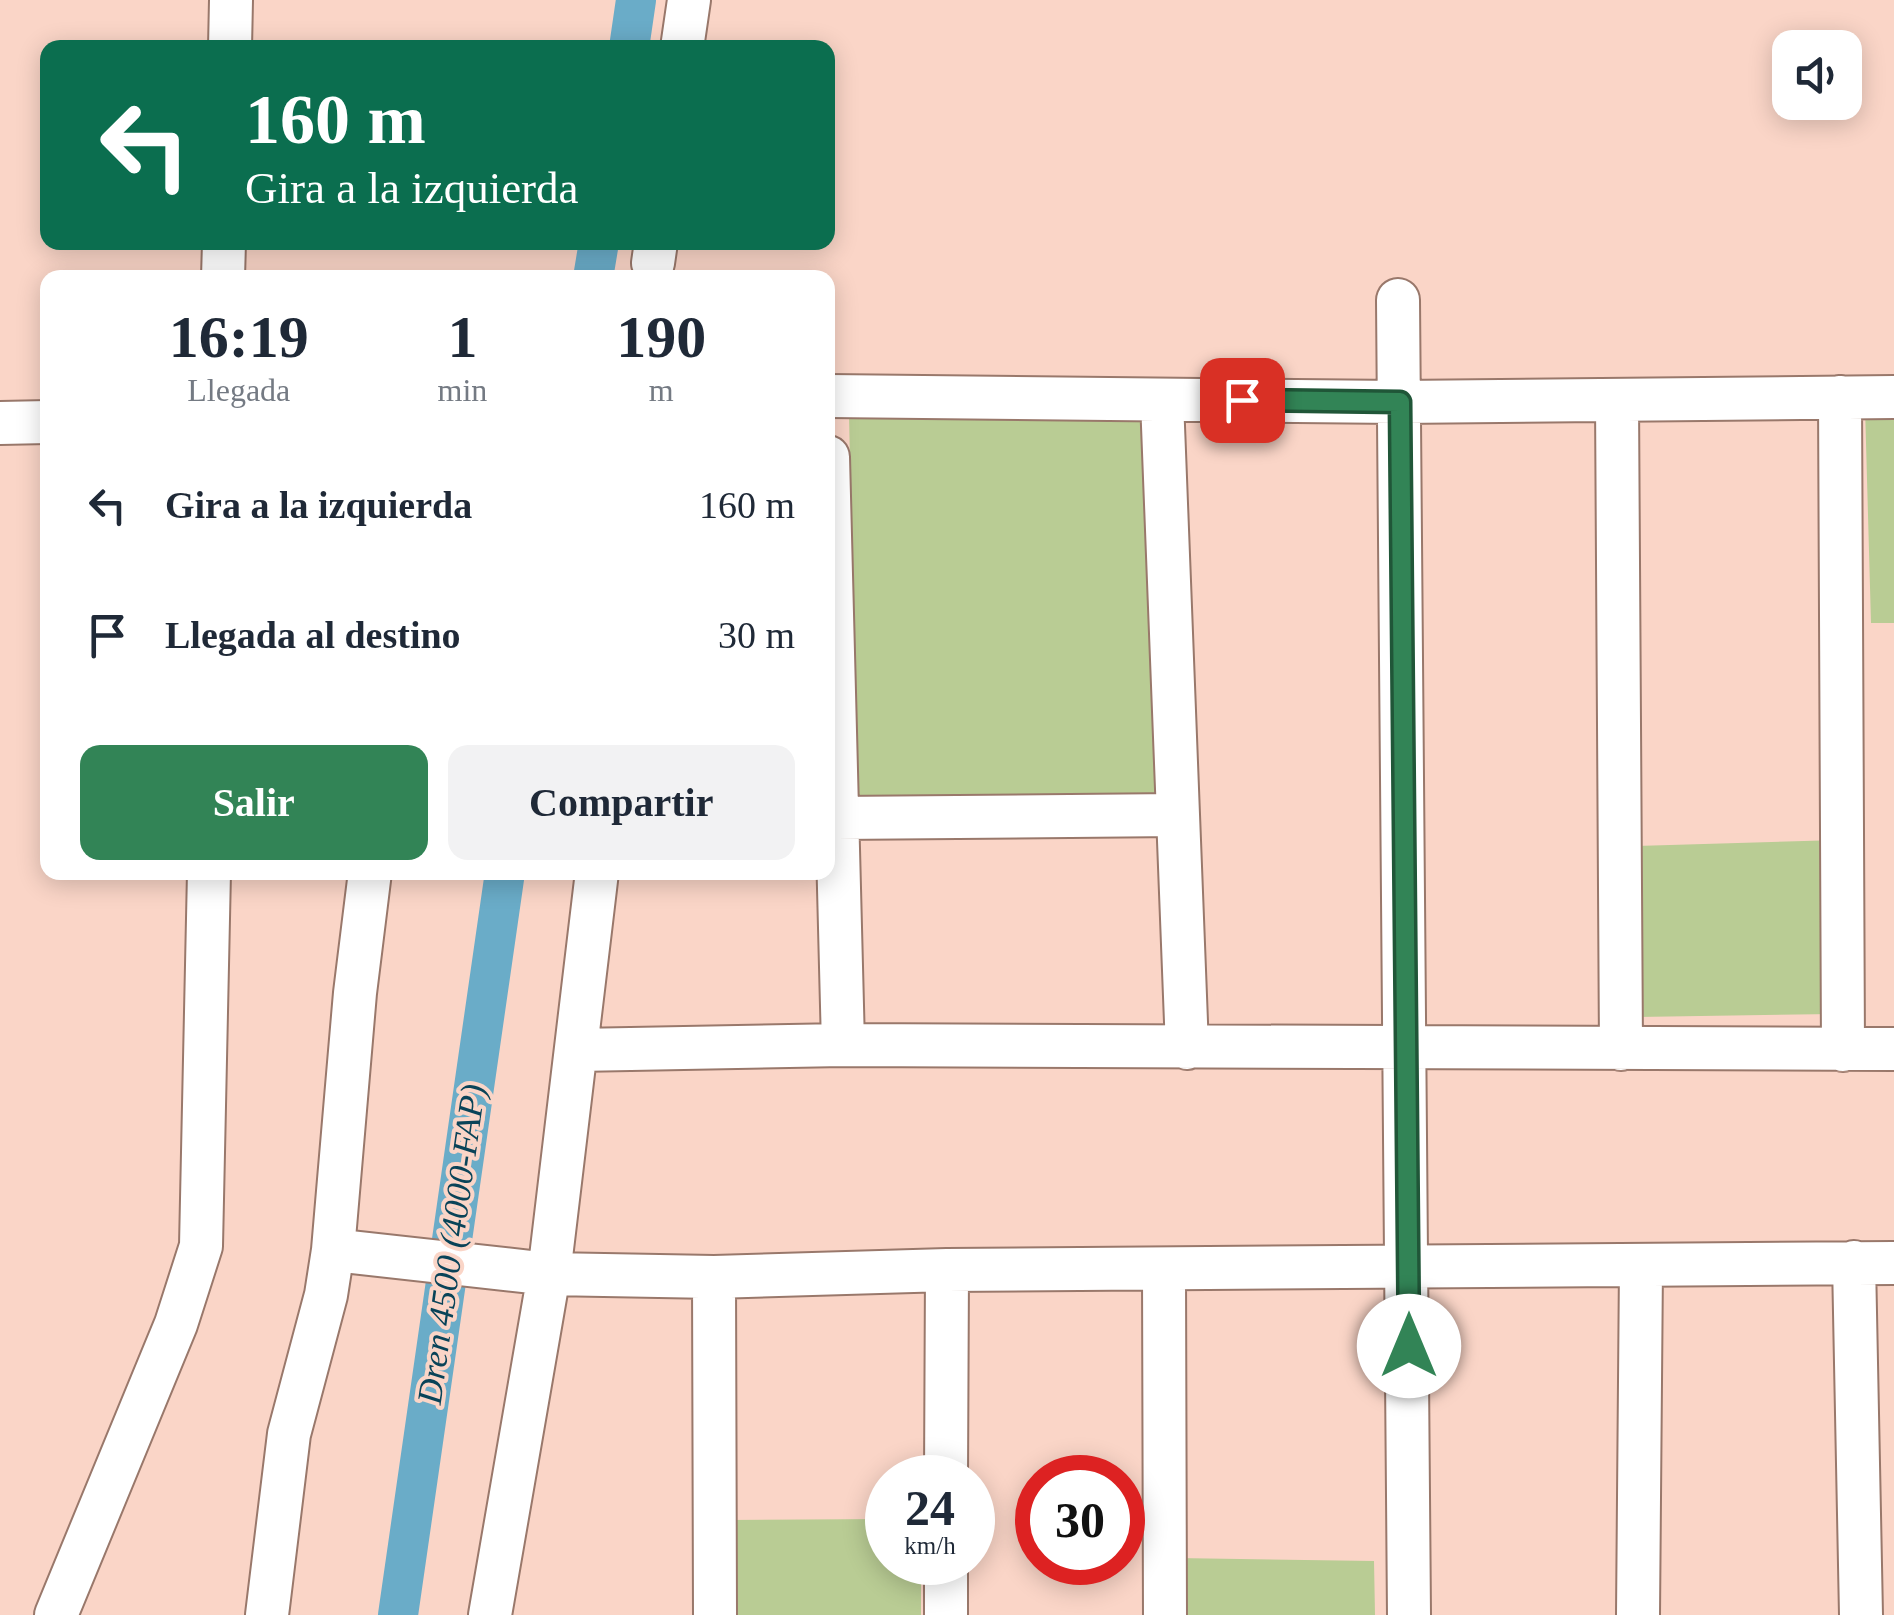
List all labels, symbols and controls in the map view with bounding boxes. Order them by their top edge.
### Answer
map controls [1772,30,1862,120]
button: sound [1772,30,1862,120]
icon: left [80,80,210,210]
text: 160 m [245,81,426,158]
text: Gira a la izquierda [245,163,579,213]
text: 16:19 [169,304,309,370]
text: 1 [447,304,477,370]
text: 190 [616,304,706,370]
pin [1200,358,1285,443]
text: Llegada [187,372,290,408]
text: min [438,372,487,408]
text: m [649,372,674,408]
icon: arrive [1215,373,1270,428]
icon: left [80,478,135,533]
text: Gira a la izquierda [165,484,472,526]
text: 160 m [699,484,795,526]
icon: arrive [80,608,135,663]
text: Llegada al destino [165,614,461,656]
text: 30 m [718,614,795,656]
button: Salir [80,745,428,860]
button: Compartir [448,745,795,860]
water label: Dren 4500 (4000-FAP) [410,1082,493,1408]
position arrow [1357,1294,1461,1398]
speed limit sign: 30 [1015,1455,1145,1585]
text: 24 [905,1480,955,1536]
text: km/h [904,1532,956,1559]

